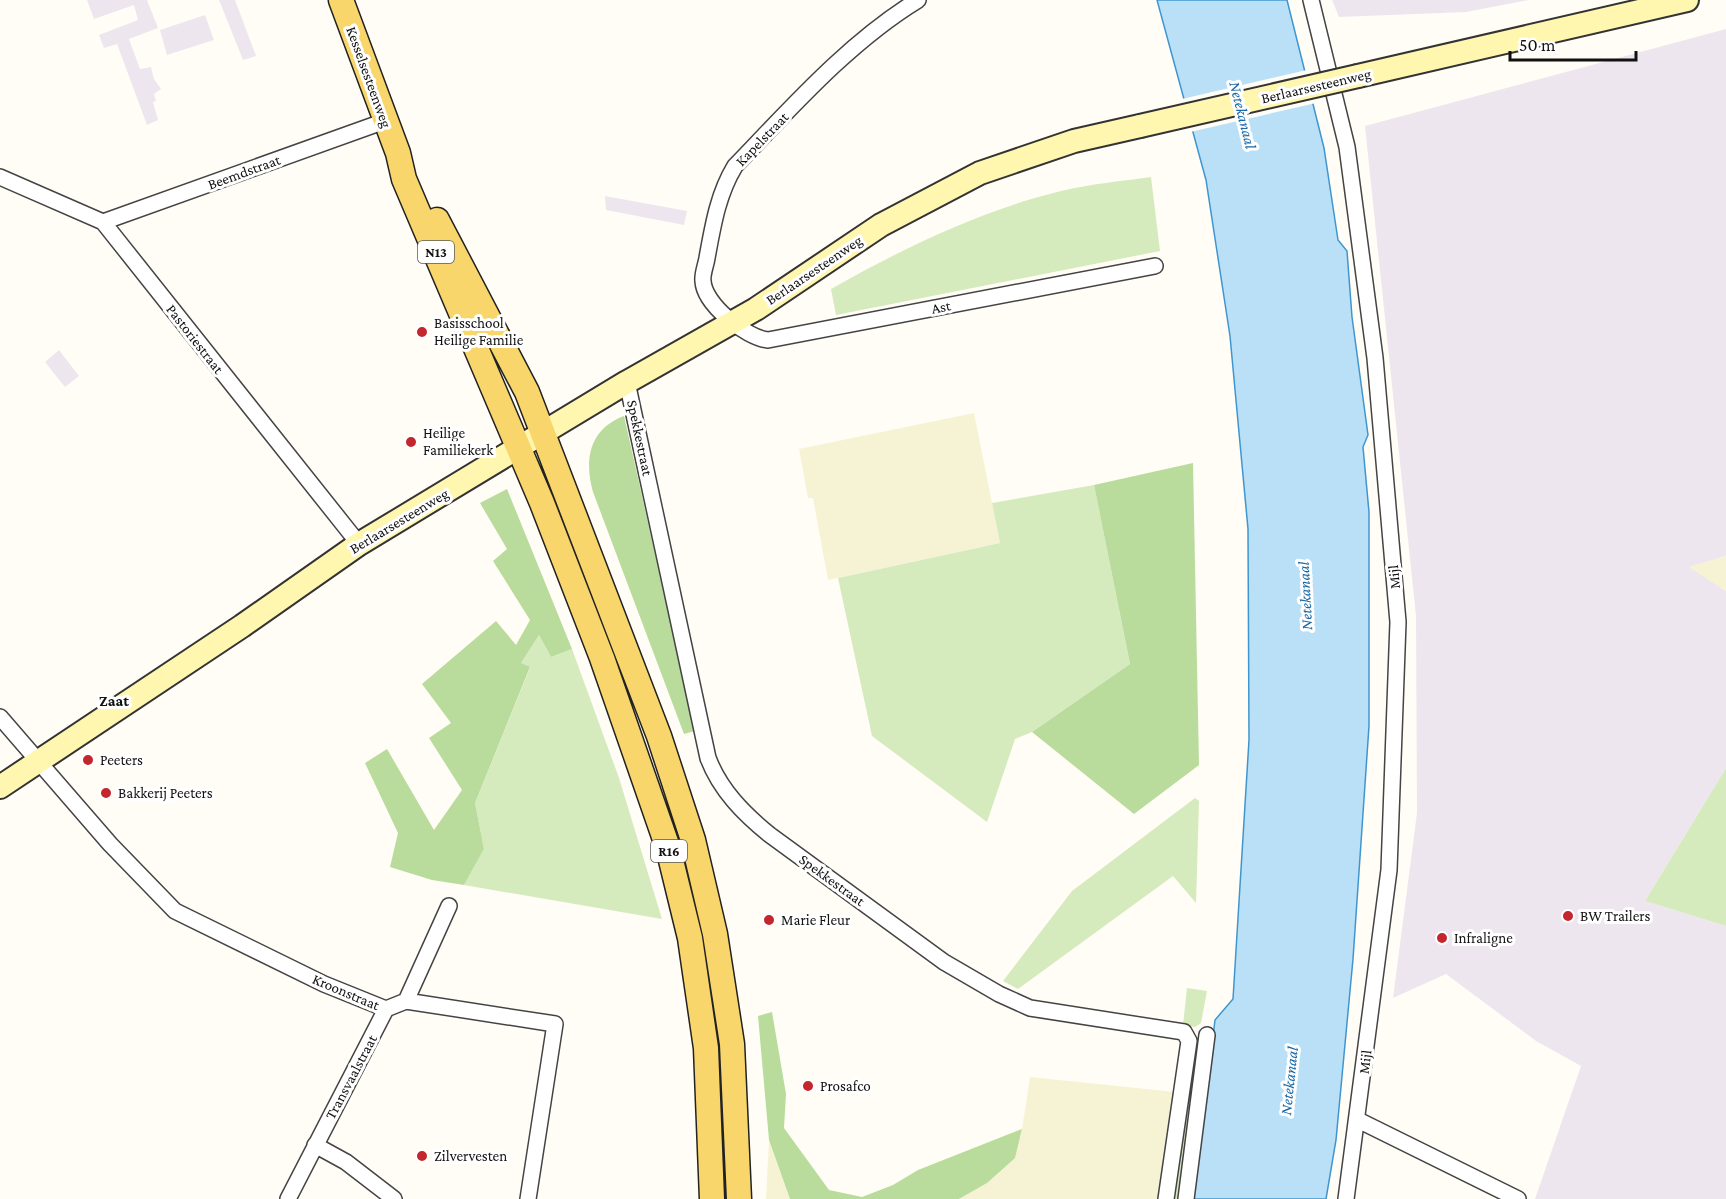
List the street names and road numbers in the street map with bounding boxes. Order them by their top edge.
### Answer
street label: Kesselsesteenweg [342,24,395,130]
street label: Berlaarsesteenweg [1260,66,1373,107]
street label: Kapelstraat [732,108,793,170]
street label: Beemdstraat [206,151,283,193]
street label: Berlaarsesteenweg [763,232,866,309]
road number: N13 [418,241,454,263]
street label: Ast [930,297,953,317]
street label: Pastoriestraat [163,301,228,377]
street label: Spekkestraat [623,399,656,479]
street label: Berlaarsesteenweg [347,485,452,558]
street label: Mijl [1385,564,1404,590]
road number: R16 [651,840,687,862]
street label: Spekkestraat [796,851,869,911]
street label: Kroonstraat [310,971,383,1014]
street label: Transvaalstraat [322,1031,380,1122]
street label: Mijl [1356,1049,1375,1075]

